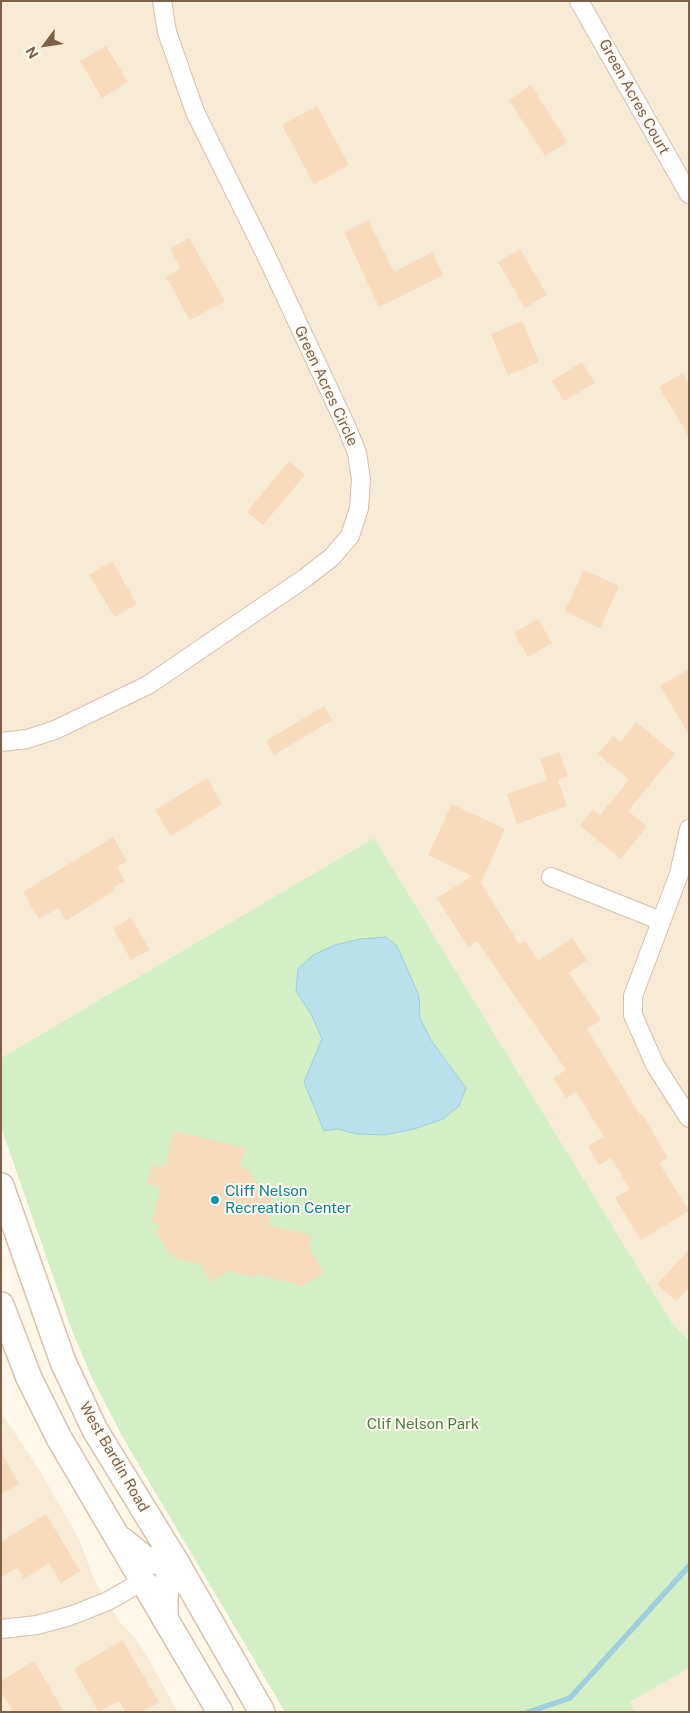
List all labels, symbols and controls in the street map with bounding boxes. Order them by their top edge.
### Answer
north arrow [20,20,70,70]
street label: Green Acres Court [595,36,673,158]
text: N [22,44,42,62]
street label: Green Acres Circle [290,323,362,449]
place label: Cliff Nelson Recreation Center [225,1182,351,1217]
marker: Cliff Nelson Recreation Center [209,1194,221,1206]
street label: West Bardin Road [75,1399,153,1515]
park label: Clif Nelson Park [367,1415,479,1433]

